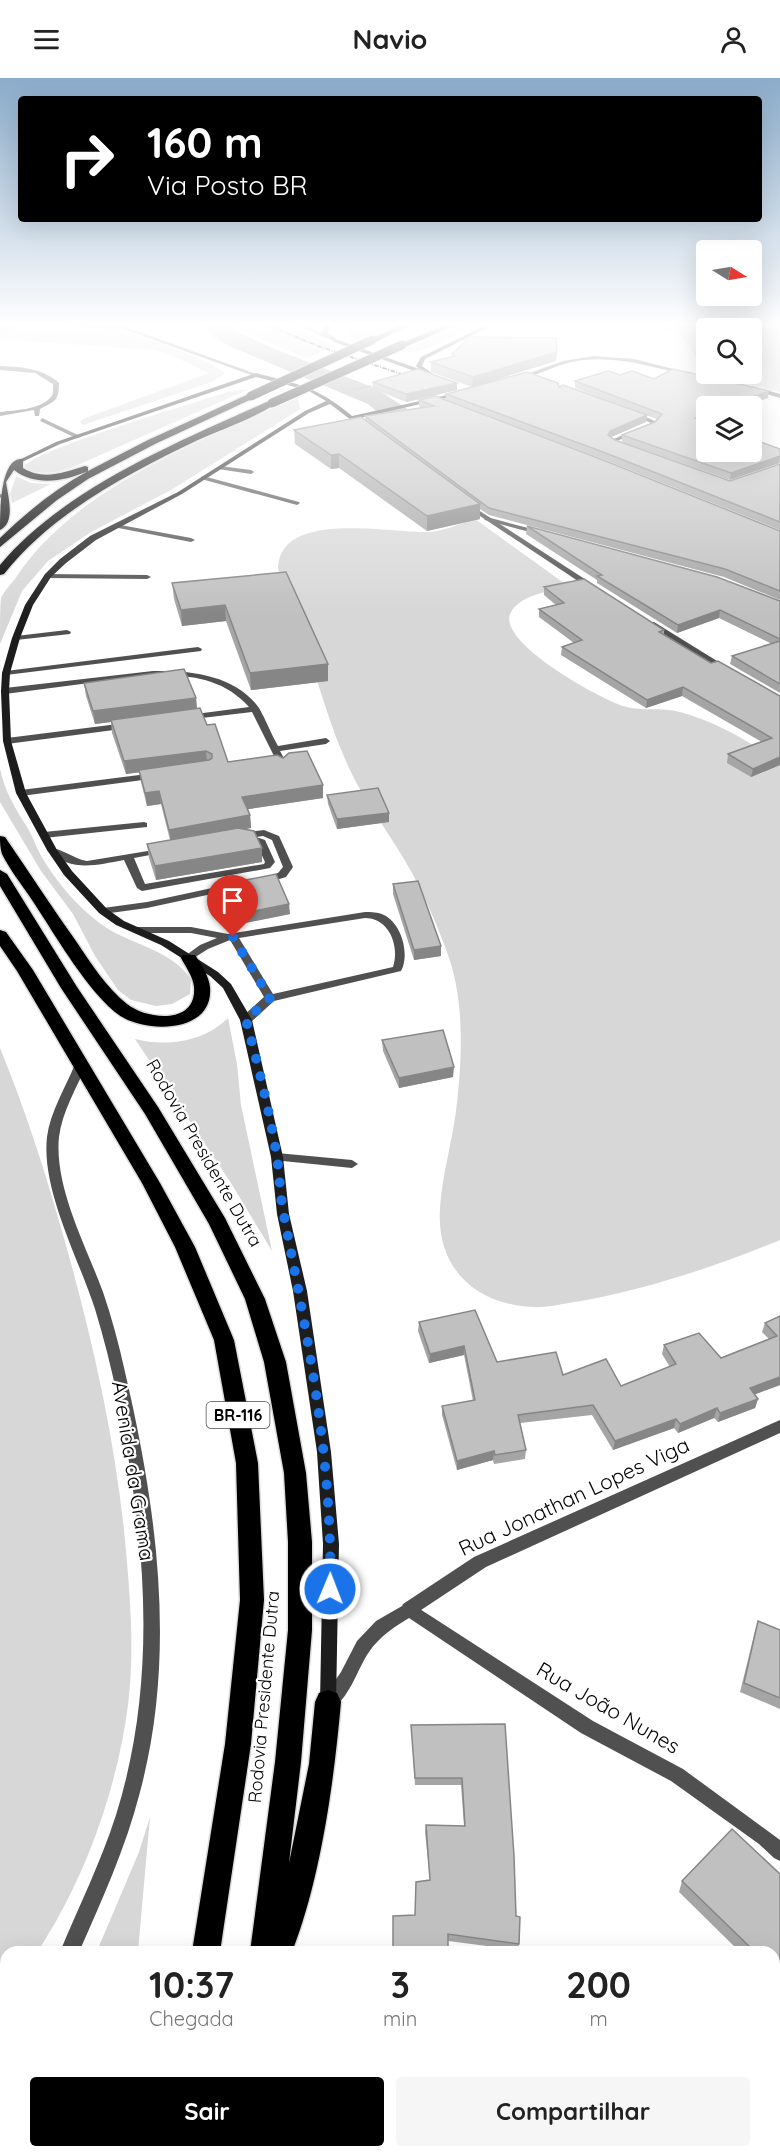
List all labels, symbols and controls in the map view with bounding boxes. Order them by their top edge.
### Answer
text: Navio [353,22,427,56]
icon: menu [30,23,63,56]
icon: person [717,23,750,56]
text: 160 m [147,116,263,169]
icon: right [48,120,126,198]
text: Via Posto BR [147,168,308,202]
north arrow [696,240,762,306]
map controls [696,240,762,462]
button: search [696,318,762,384]
button: layers [696,396,762,462]
pin [207,875,258,937]
icon: arrive [216,884,249,917]
street label: Rodovia Presidente Dutra [141,1055,268,1251]
street label: Avenida da Grama [107,1379,161,1563]
road number: BR-116 [206,1402,270,1428]
street label: Rua Jonathan Lopes Viga [454,1431,693,1561]
position arrow [298,1557,362,1621]
street label: Rodovia Presidente Dutra [243,1590,284,1804]
street label: Rua João Nunes [532,1656,685,1759]
text: 10:37 [149,1962,234,2007]
text: 3 [390,1962,410,2007]
text: 200 [566,1962,631,2007]
text: Chegada [149,2006,234,2031]
text: min [383,2006,417,2031]
text: m [589,2006,608,2031]
button: Sair [30,2077,384,2146]
button: Compartilhar [396,2077,750,2146]

